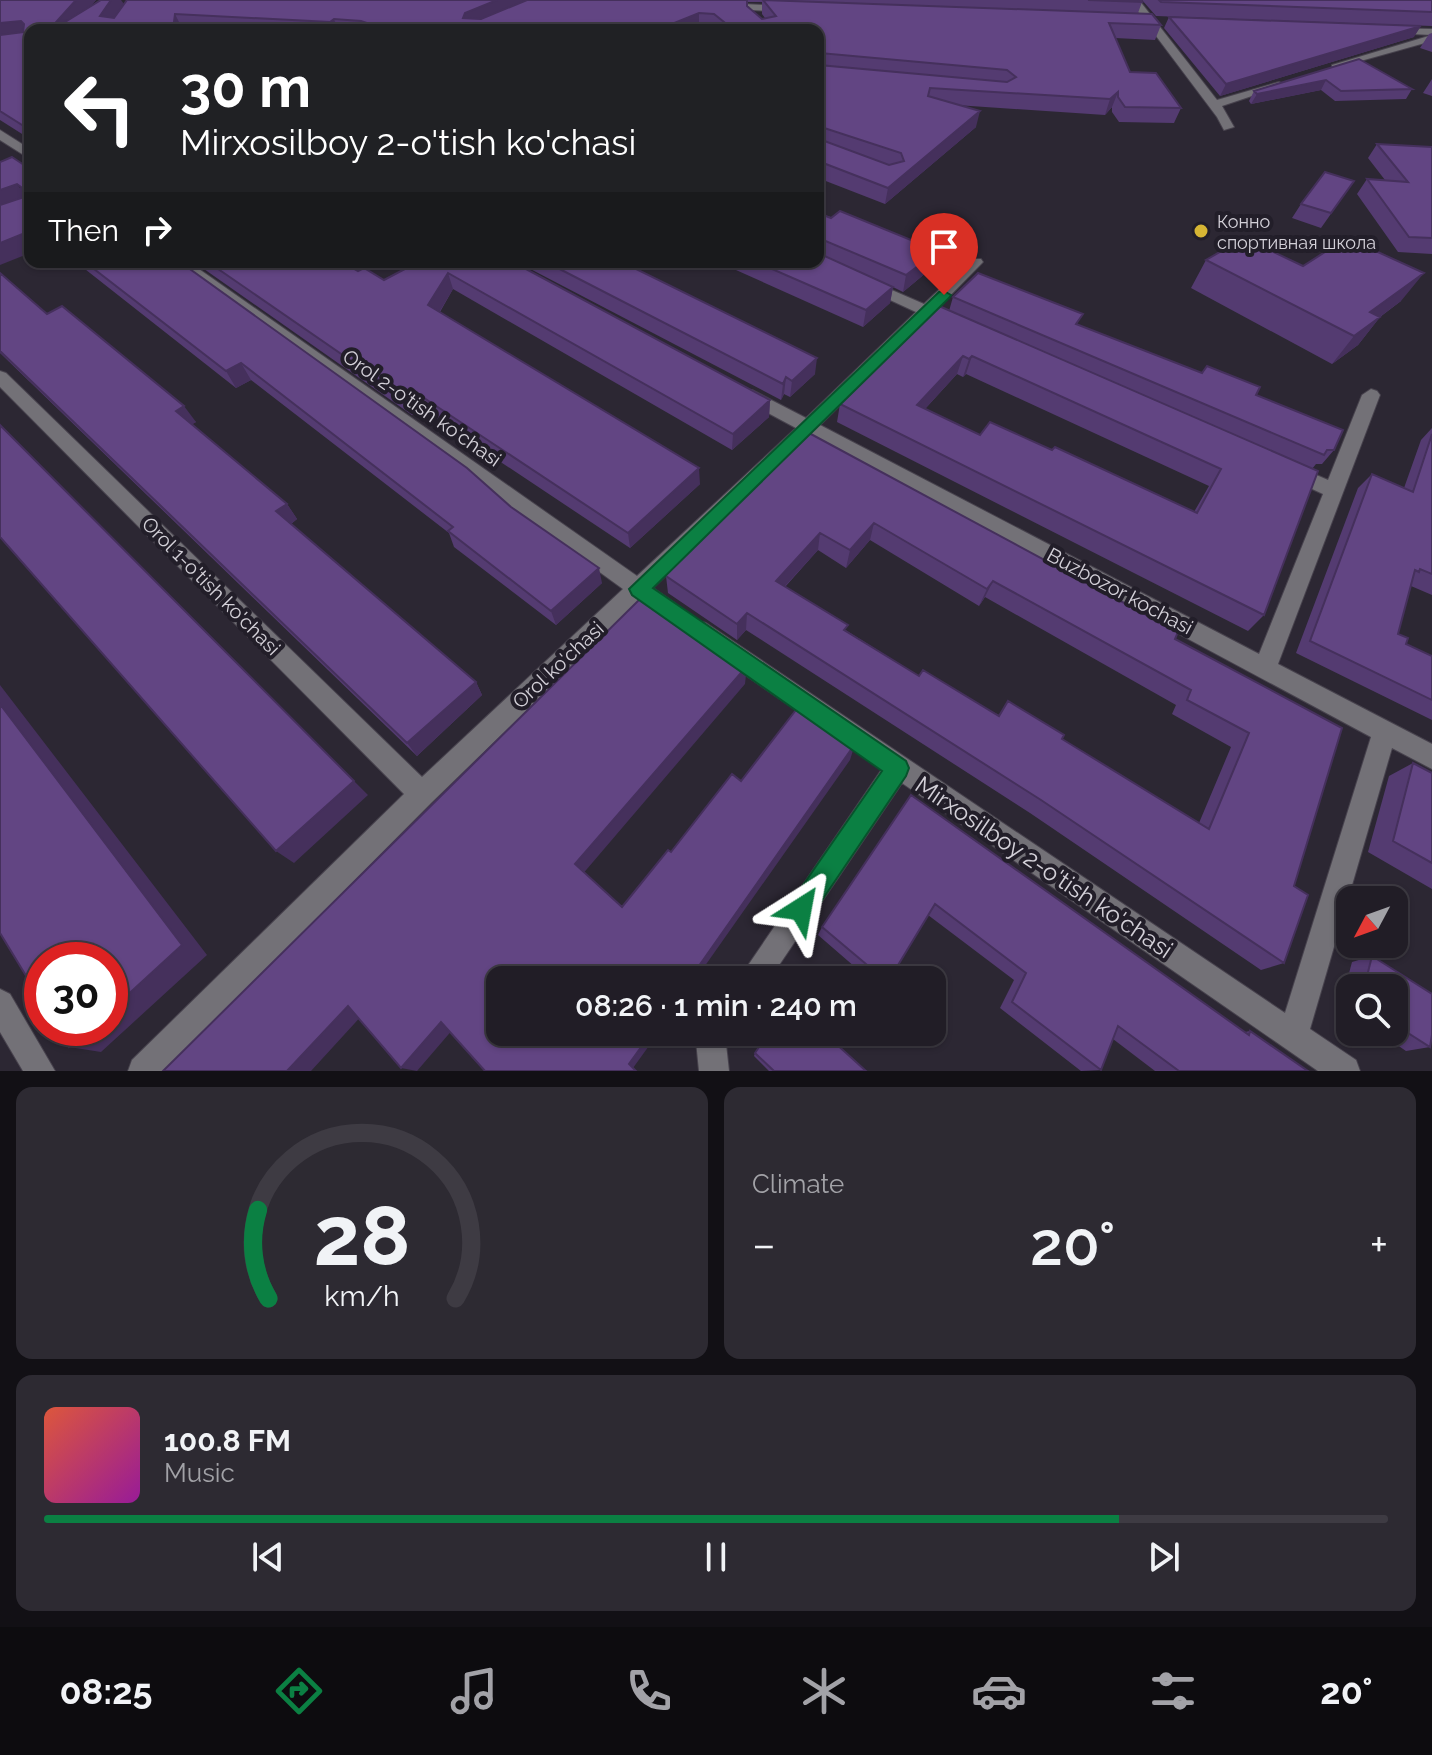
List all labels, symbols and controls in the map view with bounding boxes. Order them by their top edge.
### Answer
text: 30 m [180,54,311,120]
icon: left [48,56,152,160]
text: Mirxosilboy 2-o'tish ko'chasi [180,121,636,163]
icon: right [135,208,179,252]
place label: Конно спортивная школа [1217,211,1376,253]
text: Then [48,213,119,248]
pin [910,213,978,295]
marker: Конно спортивная школа [1192,222,1210,240]
icon: arrive [922,225,966,269]
street label: Orol 2-o'tish ko'chasi [338,344,506,472]
street label: Orol 1-o'tish ko'chasi [137,512,285,660]
street label: Buzbozor kochasi [1043,542,1197,640]
street label: Orol ko'chasi [507,617,609,713]
street label: Mirxosilboy 2-o'tish ko'chasi [910,770,1178,964]
position arrow [759,867,843,951]
north arrow [1336,886,1408,958]
map controls [1336,886,1408,1046]
speed limit sign: 30 [24,942,128,1046]
button: search [1336,974,1408,1046]
text: 08:26 · 1 min · 240 m [575,988,857,1023]
text: Climate [752,1169,844,1199]
text: 28 [313,1187,411,1284]
text: 20° [1030,1209,1115,1279]
text: − [752,1219,776,1270]
text: + [1370,1219,1388,1270]
text: km/h [324,1279,400,1313]
text: 100.8 FM [164,1423,291,1458]
text: Music [164,1458,235,1488]
icon: previous [246,1535,290,1579]
icon: pause [694,1535,738,1579]
icon: next [1142,1535,1186,1579]
icon: directions [271,1663,327,1719]
icon: music [446,1663,502,1719]
icon: phone [621,1663,677,1719]
icon: climate [796,1663,852,1719]
icon: car [971,1663,1027,1719]
icon: filters [1145,1663,1201,1719]
text: 08:25 [59,1670,152,1712]
text: 20° [1320,1670,1372,1712]

